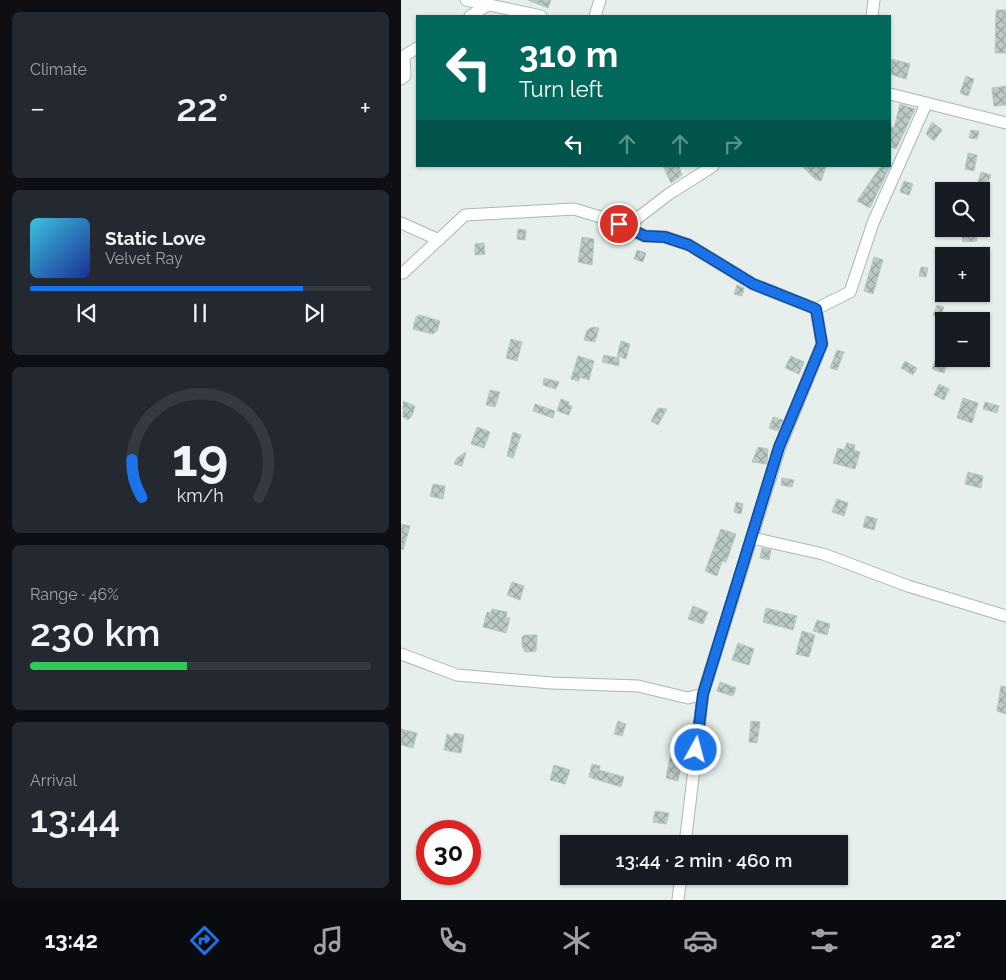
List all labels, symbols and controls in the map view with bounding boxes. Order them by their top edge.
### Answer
text: 310 m [519,34,618,75]
icon: left [436,35,501,100]
text: Climate [30,60,87,79]
text: Turn left [519,76,603,102]
text: 22° [176,85,228,130]
text: − [30,92,45,125]
text: + [359,92,371,125]
icon: left [560,130,588,158]
icon: ahead [613,130,641,158]
icon: ahead [666,130,694,158]
icon: right [719,130,747,158]
map controls [935,182,990,367]
button: search [935,182,990,237]
pin [598,203,640,245]
icon: arrive [605,210,633,238]
text: Static Love [105,227,206,249]
button: + [935,247,990,302]
text: Velvet Ray [105,249,183,268]
icon: previous [73,299,101,327]
icon: pause [186,299,214,327]
icon: next [300,299,328,327]
button: − [935,312,990,367]
text: 19 [172,427,229,488]
text: km/h [177,485,224,506]
text: Range · 46% [30,585,119,604]
text: 230 km [30,610,161,655]
position arrow [669,723,721,775]
text: Arrival [30,771,77,790]
text: 13:44 [30,796,120,841]
speed limit sign: 30 [416,820,481,885]
text: 13:44 · 2 min · 460 m [616,849,792,871]
icon: directions [187,923,222,958]
icon: music [311,923,346,958]
icon: phone [435,923,470,958]
icon: climate [559,923,594,958]
icon: car [683,923,718,958]
icon: filters [807,923,842,958]
text: 13:42 [44,927,98,953]
text: 22° [930,927,961,953]

